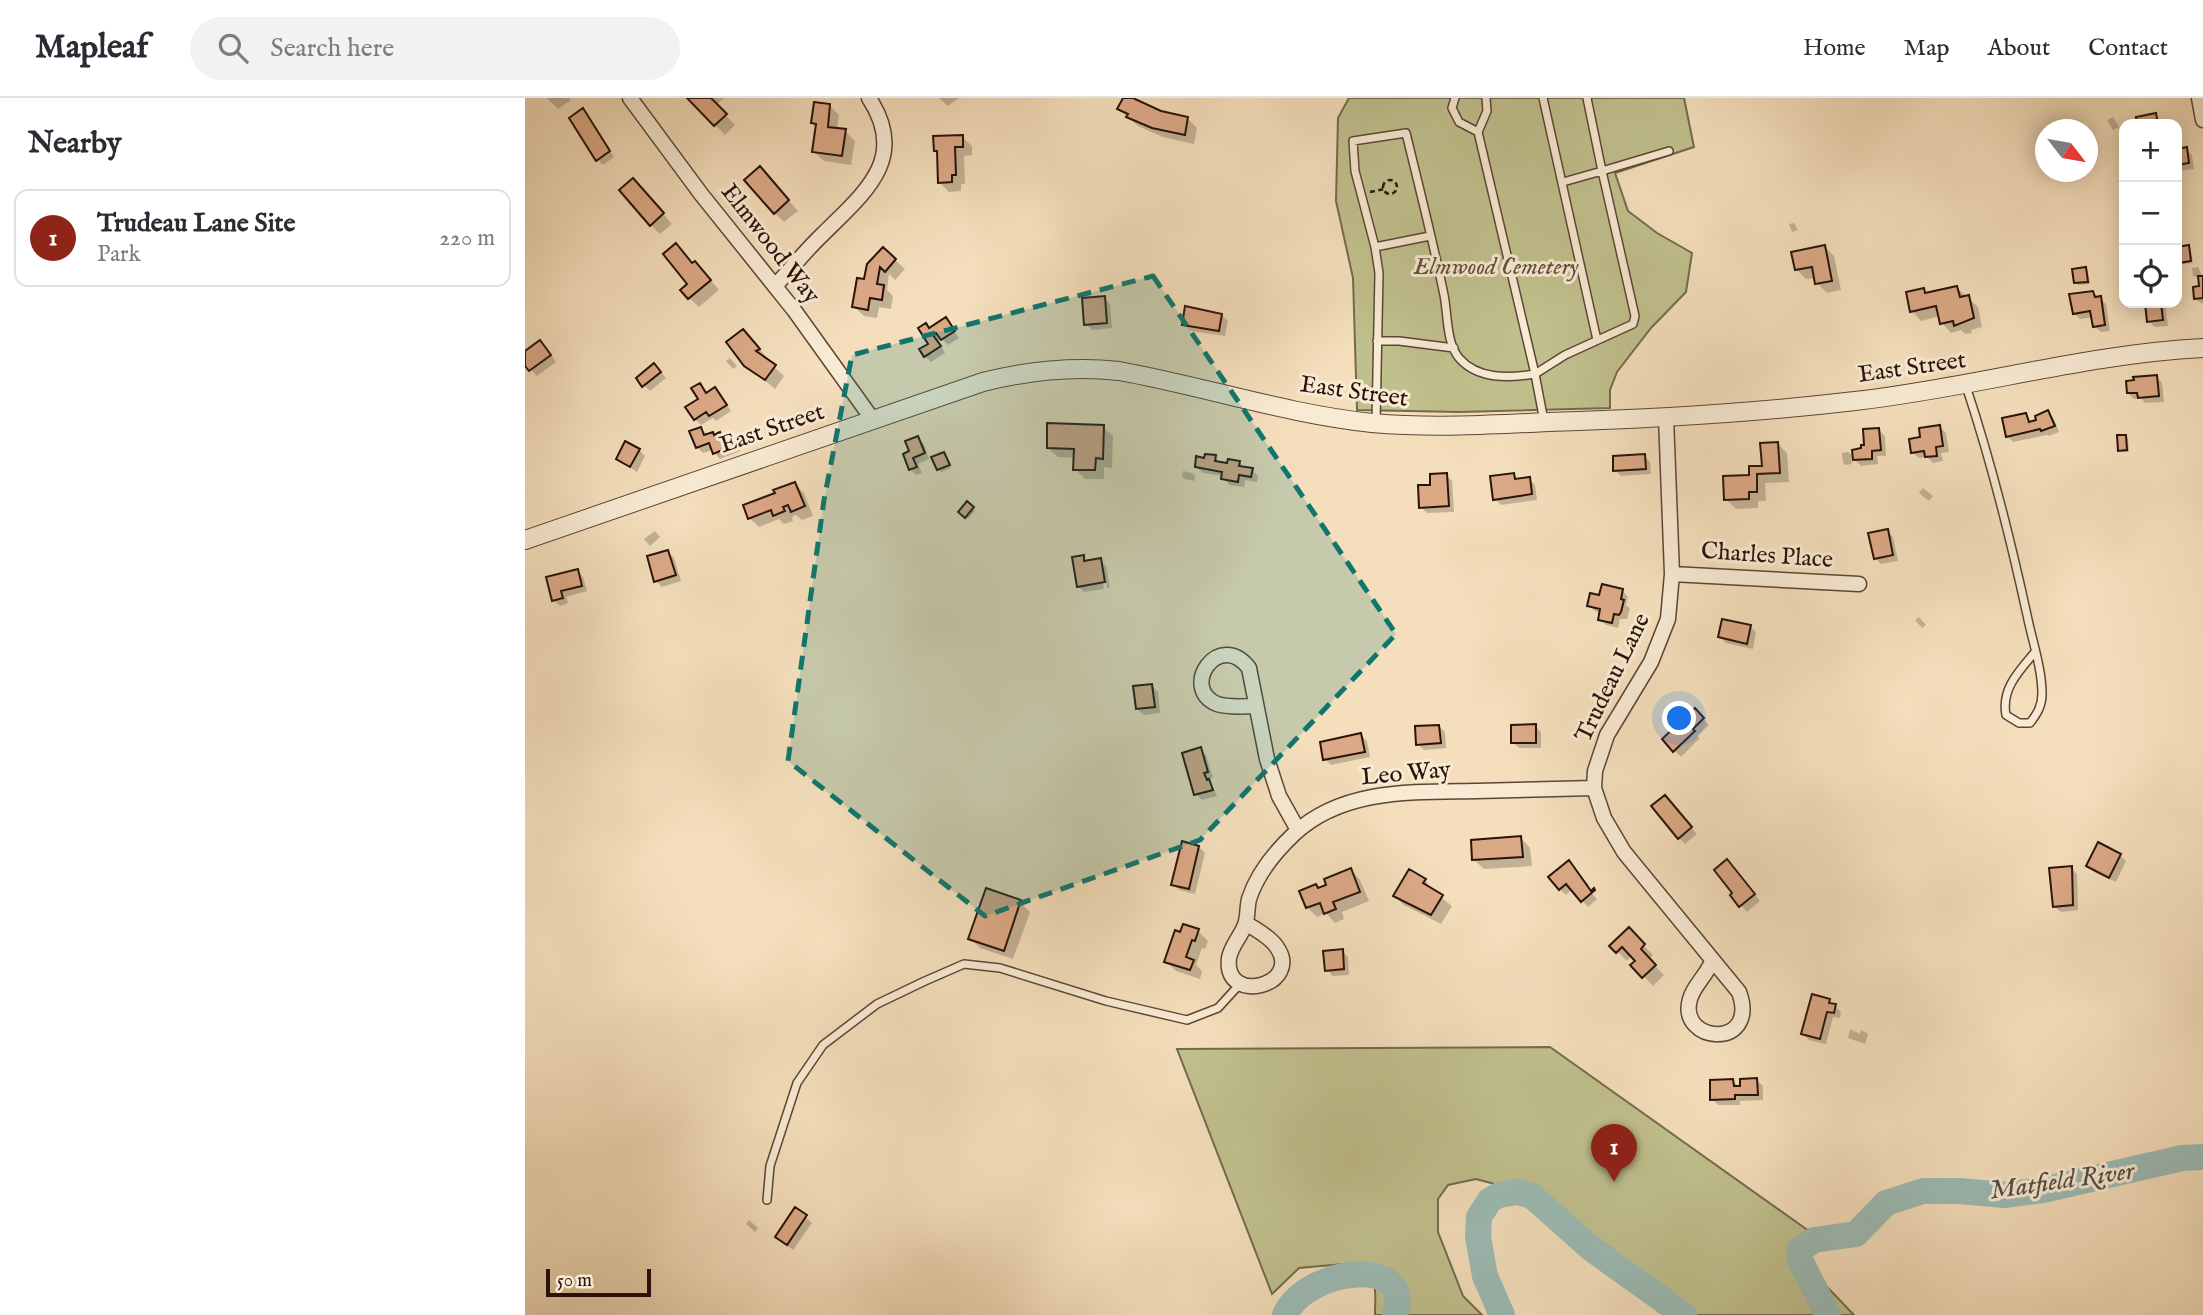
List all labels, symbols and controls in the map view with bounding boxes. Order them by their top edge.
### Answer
search box [190,17,680,80]
text: Mapleaf [35,27,148,69]
icon: search [214,29,252,67]
text: Search here [270,32,394,65]
text: Home [1803,33,1866,64]
text: Map [1904,33,1950,64]
text: About [1988,33,2050,64]
text: Contact [2088,33,2168,64]
north arrow [2035,119,2098,182]
map controls [2119,119,2182,308]
button: + [2119,119,2182,182]
text: Nearby [28,125,121,163]
street label: Elmwood Way [713,178,827,311]
button: − [2119,182,2182,245]
text: Trudeau Lane Site [97,207,295,240]
text: 1 [49,224,57,253]
text: 220 m [439,224,495,253]
text: Park [97,240,141,269]
button: locate [2119,245,2182,308]
park label: Elmwood Cemetery [1412,252,1580,283]
street label: East Street [1856,345,1968,391]
street label: East Street [1298,369,1410,415]
street label: East Street [716,397,828,461]
street label: Charles Place [1700,536,1834,576]
street label: Trudeau Lane [1568,608,1658,748]
your location [1662,701,1696,735]
street label: Leo Way [1360,755,1452,793]
pin: 1 [1591,1124,1637,1182]
water label: Matfield River [1988,1154,2137,1207]
scale bar [546,1266,651,1298]
text: 50 m [557,1269,592,1293]

